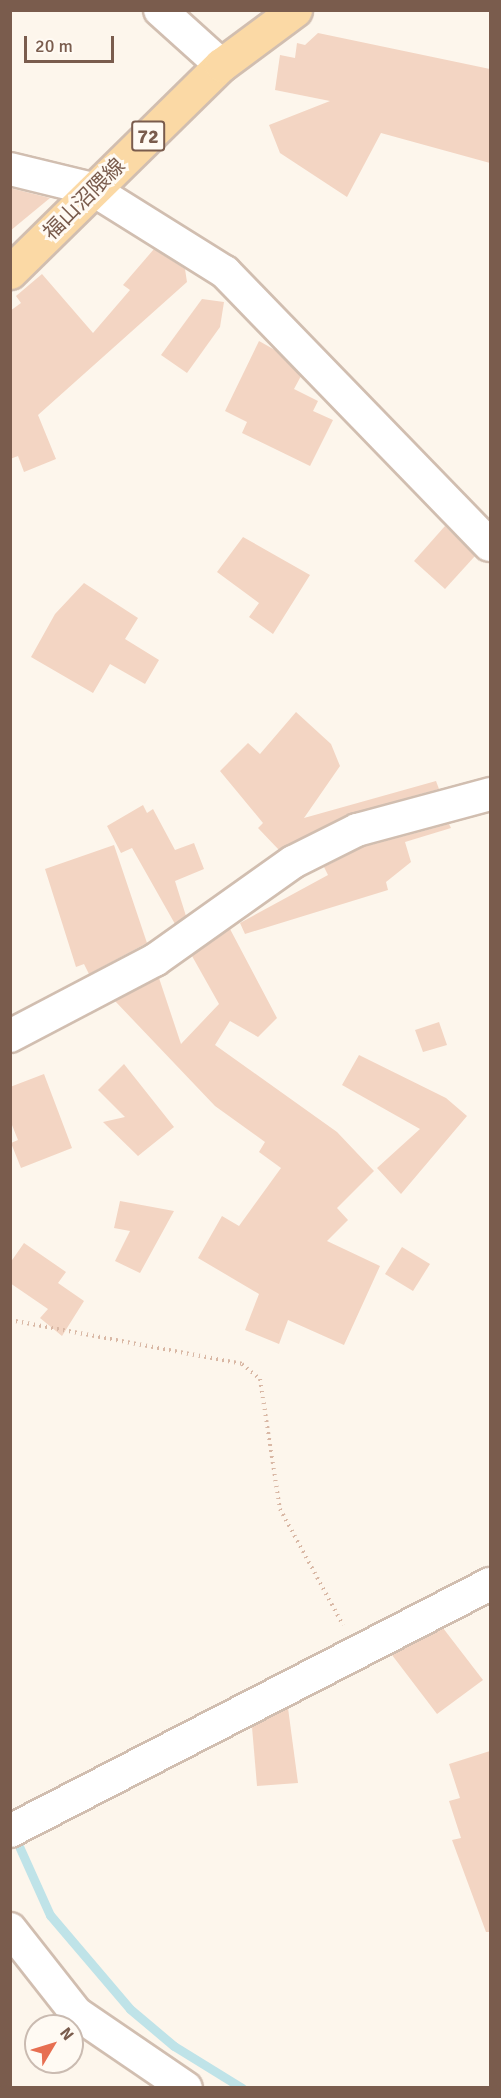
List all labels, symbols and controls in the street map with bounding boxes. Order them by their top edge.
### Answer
scale bar [27,24,117,62]
text: 20 m [35,35,73,57]
road number: 72 [130,119,166,153]
street label: 福山沼隈線 [38,153,130,245]
north arrow [24,2014,84,2074]
text: N [55,2024,78,2045]

